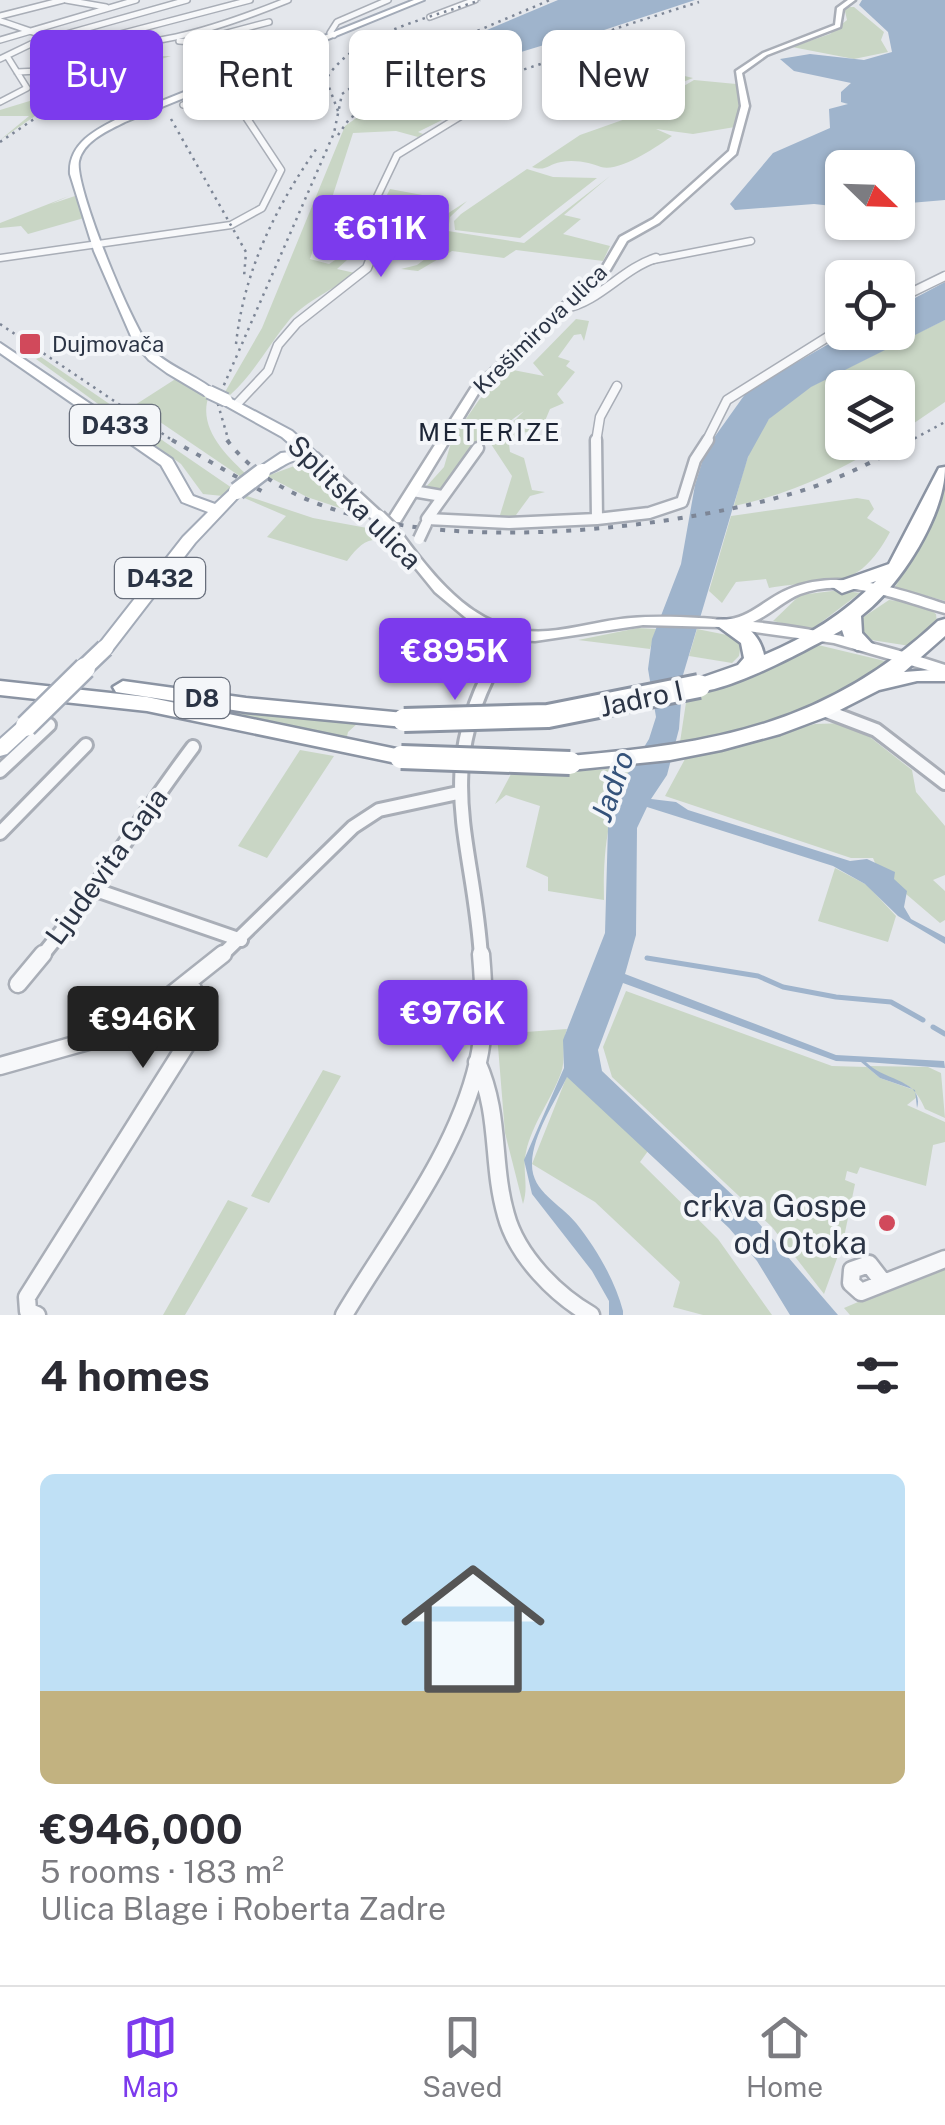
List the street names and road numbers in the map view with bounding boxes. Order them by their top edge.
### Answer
street label: Krešimirova ulica [468,259,612,399]
road number: D433 [70,405,160,445]
street label: Splitska ulica [281,428,429,576]
road number: D432 [115,558,205,598]
street label: Jadro I [596,673,686,723]
road number: D8 [174,678,230,718]
street label: Ljudevita Gaja [38,781,174,951]

